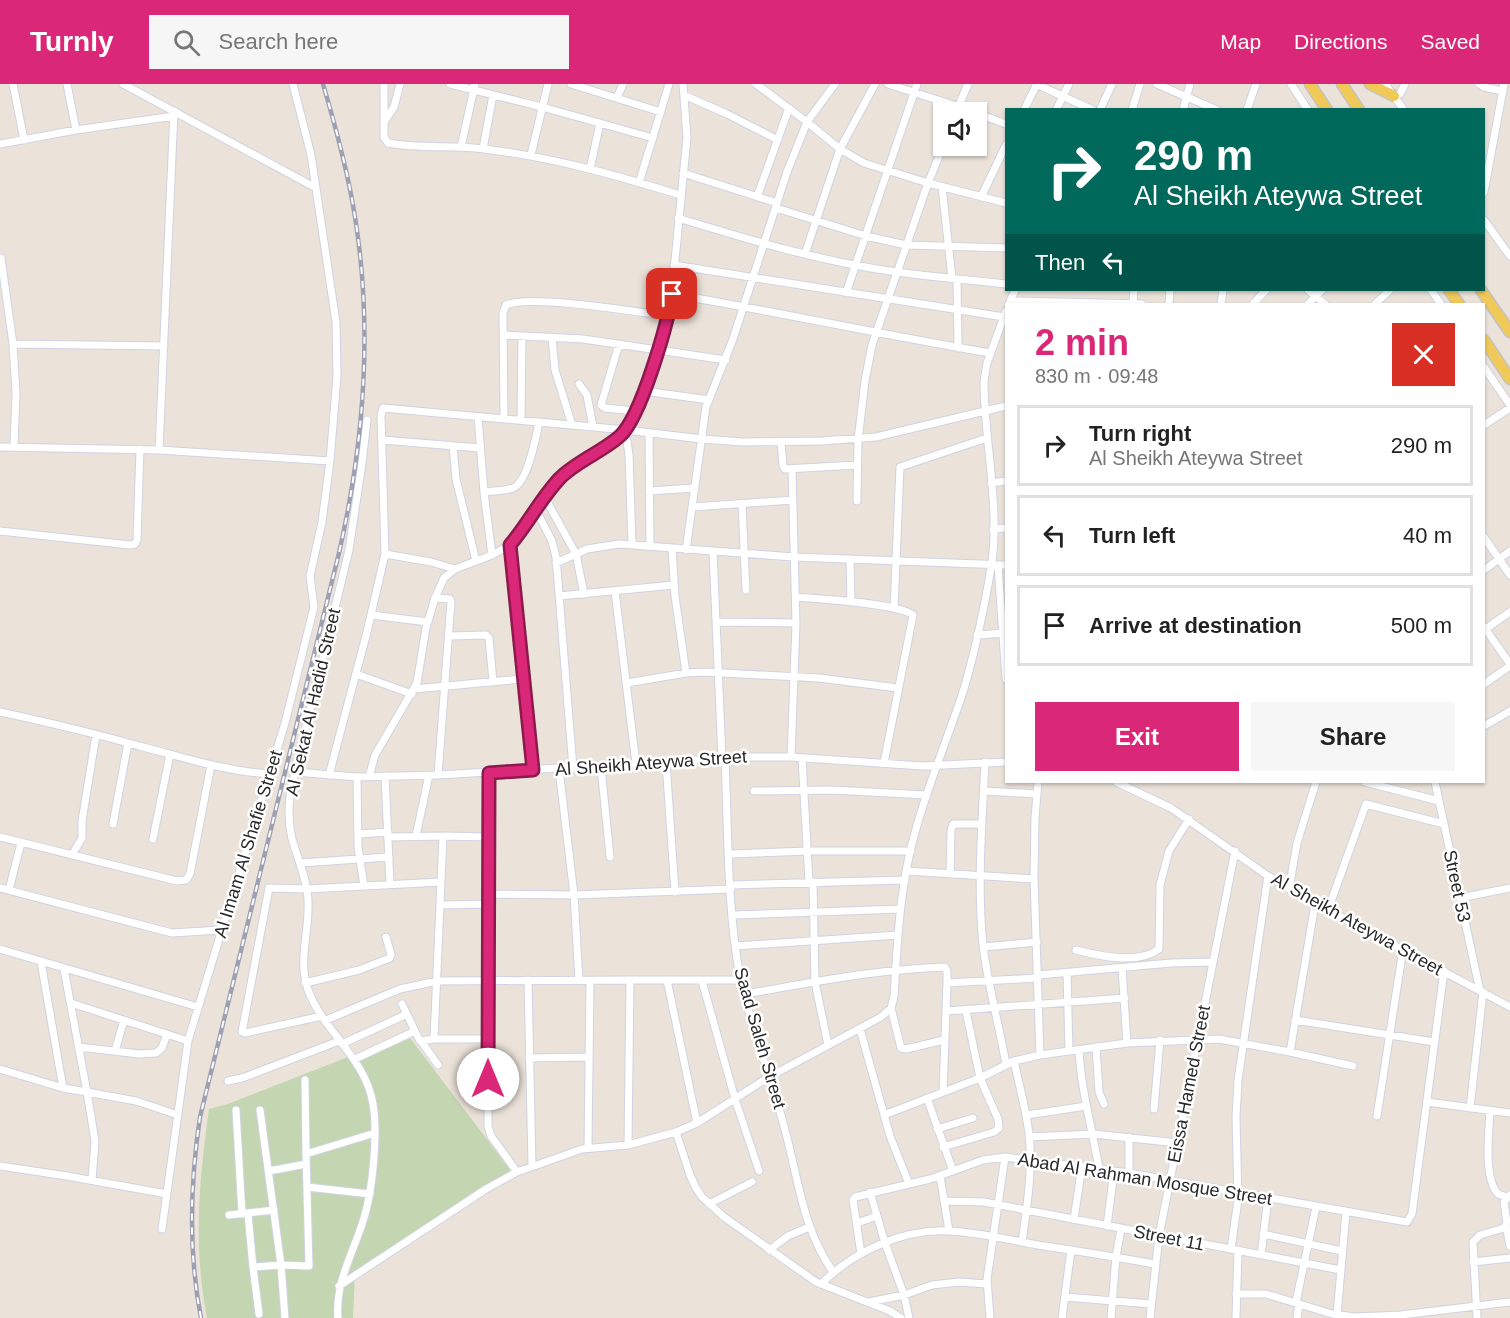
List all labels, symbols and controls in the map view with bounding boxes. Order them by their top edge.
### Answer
search box [149,15,569,69]
text: Turnly [30,26,113,57]
icon: search [170,26,203,59]
text: Search here [218,29,338,54]
text: Map [1220,30,1261,53]
text: Directions [1294,30,1387,53]
text: Saved [1420,30,1480,53]
map controls [933,102,987,156]
button: sound [933,102,987,156]
icon: right [1035,132,1113,210]
text: 290 m [1134,132,1253,179]
text: Al Sheikh Ateywa Street [1134,181,1422,211]
icon: left [1097,246,1130,279]
text: Then [1035,250,1085,275]
pin [646,268,697,319]
icon: arrive [655,277,688,310]
text: 2 min [1035,322,1129,363]
button: close [1392,323,1455,386]
text: 830 m · 09:48 [1035,365,1158,387]
text: Turn right [1089,421,1191,446]
icon: right [1038,429,1071,462]
text: 290 m [1391,433,1452,458]
text: Al Sheikh Ateywa Street [1089,447,1302,469]
icon: left [1038,519,1071,552]
text: Turn left [1089,523,1175,548]
text: 40 m [1403,523,1452,548]
street label: Al Sekat Al Hadid Street [282,606,344,798]
icon: arrive [1038,609,1071,642]
text: Arrive at destination [1089,613,1302,638]
text: 500 m [1391,613,1452,638]
button: Exit [1035,702,1239,771]
button: Share [1251,702,1455,771]
street label: Al Sheikh Ateywa Street [554,746,748,780]
street label: Al Imam Al Shafie Street [210,748,286,940]
street label: Street 53 [1440,848,1474,924]
street label: Al Sheikh Ateywa Street [1268,869,1446,979]
street label: Saad Saleh Street [730,965,790,1111]
street label: Eissa Hamed Street [1164,1004,1214,1164]
position arrow [456,1047,520,1111]
street label: Abad Al Rahman Mosque Street [1016,1149,1274,1209]
street label: Street 11 [1132,1221,1206,1255]

